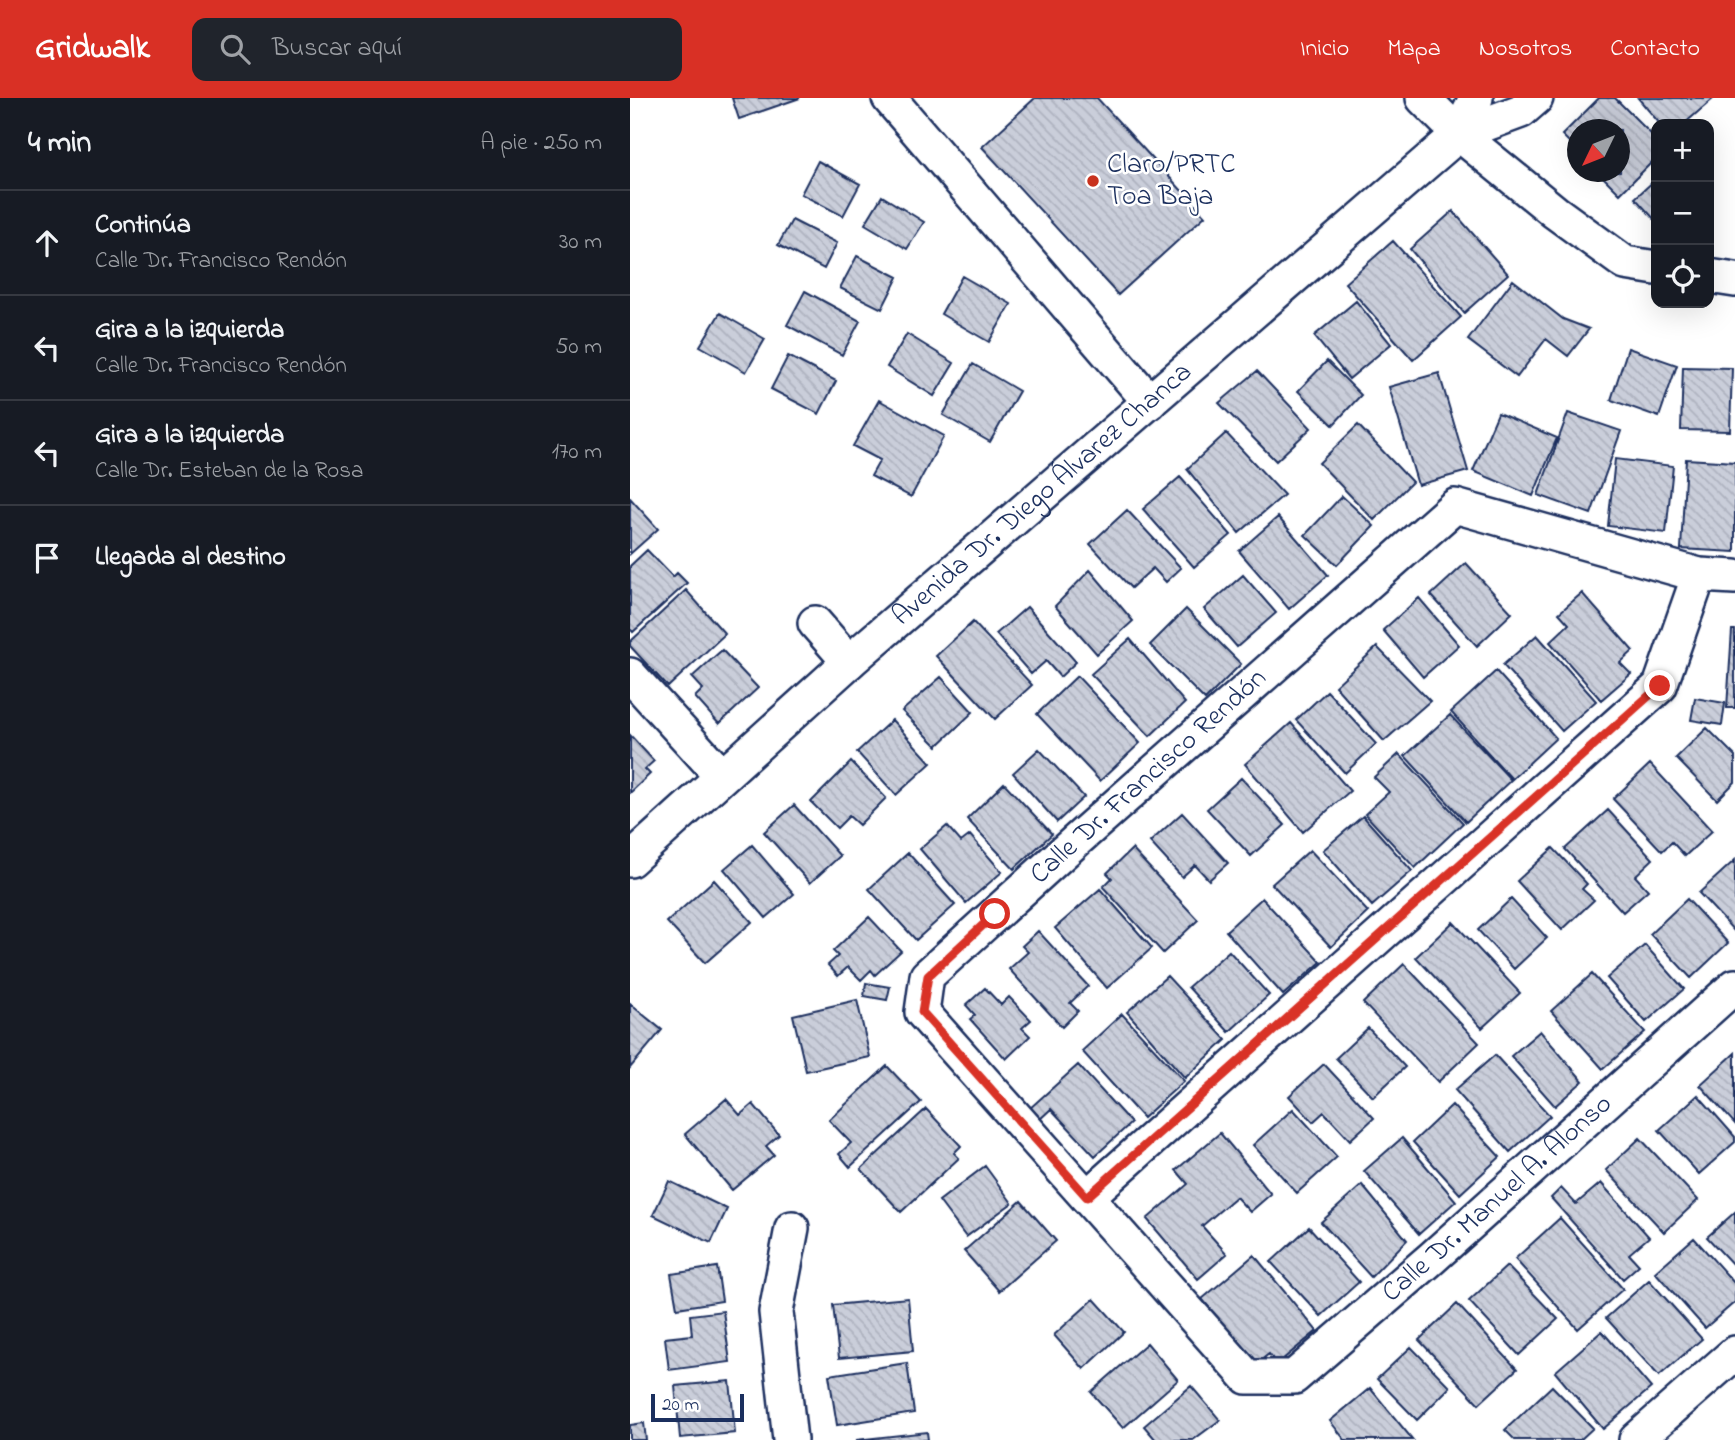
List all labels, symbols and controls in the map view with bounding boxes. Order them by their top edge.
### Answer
search box [192,18,682,81]
text: Gridwalk [35,25,150,73]
icon: search [216,30,254,68]
text: Buscar aquí [272,30,402,68]
text: Inicio [1300,32,1349,67]
text: Mapa [1387,32,1441,67]
text: Nosotros [1479,32,1572,67]
text: Contacto [1610,32,1700,67]
north arrow [1567,119,1630,182]
map controls [1651,119,1714,308]
button: + [1651,119,1714,182]
text: 4 min [28,122,91,166]
text: A pie · 250 m [481,127,602,160]
place label: Claro/PRTC Toa Baja [1107,145,1236,218]
marker: Claro/PRTC Toa Baja [1085,173,1101,189]
button: − [1651,182,1714,245]
text: Continúa [95,207,191,245]
icon: ahead [28,224,66,262]
text: 30 m [559,226,602,259]
text: Calle Dr. Francisco Rendón [95,245,347,278]
button: locate [1651,245,1714,308]
text: Gira a la izquierda [95,312,284,350]
icon: left [28,329,66,367]
text: 50 m [555,331,602,364]
text: Calle Dr. Francisco Rendón [95,350,347,383]
street label: Avenida Dr. Diego Álvarez Chanca [883,353,1202,636]
text: Gira a la izquierda [95,417,284,455]
icon: left [28,434,66,472]
text: 170 m [552,436,602,469]
text: Calle Dr. Esteban de la Rosa [95,455,363,488]
icon: arrive [28,539,66,577]
text: Llegada al destino [95,539,286,577]
street label: Calle Dr. Francisco Rendón [1021,659,1277,895]
route end [1644,670,1675,701]
route start [979,898,1010,929]
street label: Calle Dr. Manuel A. Alonso [1373,1085,1622,1313]
scale bar [651,1391,744,1423]
text: 20 m [662,1392,699,1419]

